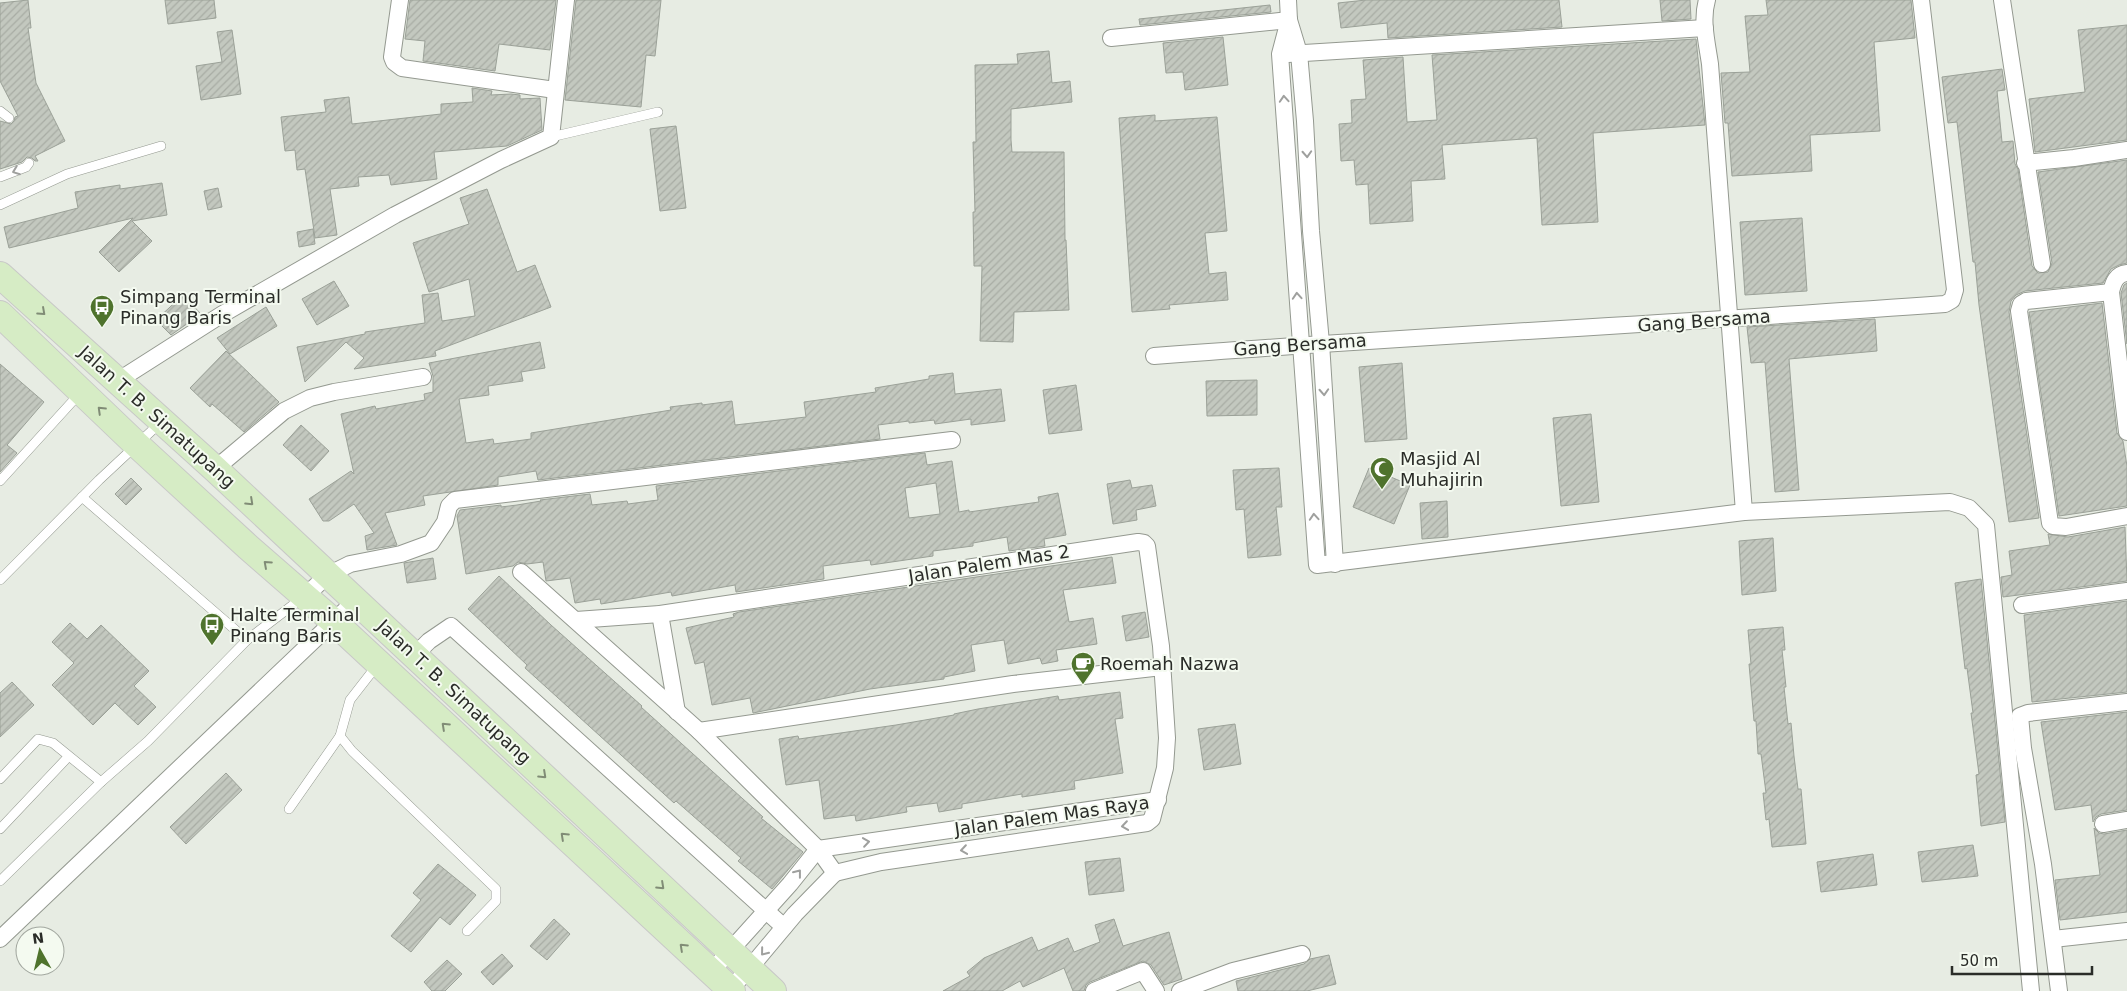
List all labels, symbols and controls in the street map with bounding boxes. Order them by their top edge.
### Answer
one-way arrow [1278,95,1289,103]
one-way arrow [1301,151,1312,159]
one-way arrow [12,165,20,175]
place label: Simpang Terminal Pinang Baris [120,286,281,328]
one-way arrow [1292,292,1303,300]
bus stop icon: Simpang Terminal Pinang Baris [89,294,115,328]
street label: Gang Bersama [1637,305,1771,336]
one-way arrow [36,306,45,315]
street label: Gang Bersama [1233,329,1367,360]
street label: Jalan T. B. Simatupang [74,340,240,492]
one-way arrow [1318,388,1329,396]
one-way arrow [98,407,107,416]
place label: Masjid Al Muhajirin [1400,448,1483,490]
mosque icon: Masjid Al Muhajirin [1369,456,1395,490]
one-way arrow [244,496,253,505]
one-way arrow [1308,512,1319,520]
street label: Jalan Palem Mas 2 [906,540,1071,587]
one-way arrow [264,561,273,570]
place label: Halte Terminal Pinang Baris [230,604,360,646]
bus stop icon: Halte Terminal Pinang Baris [199,612,225,646]
street label: Jalan T. B. Simatupang [372,614,535,768]
cafe icon: Roemah Nazwa [1070,651,1096,685]
place label: Roemah Nazwa [1100,653,1239,674]
one-way arrow [441,723,450,732]
one-way arrow [537,769,546,778]
street label: Jalan Palem Mas Raya [952,791,1151,840]
one-way arrow [1121,821,1129,831]
one-way arrow [560,833,569,842]
one-way arrow [862,837,870,847]
one-way arrow [960,844,968,854]
one-way arrow [793,870,801,879]
one-way arrow [656,880,665,889]
north arrow [15,926,65,976]
text: N [31,929,45,947]
one-way arrow [679,944,688,953]
scale bar [1952,944,2092,976]
one-way arrow [760,946,769,955]
text: 50 m [1960,952,1998,970]

